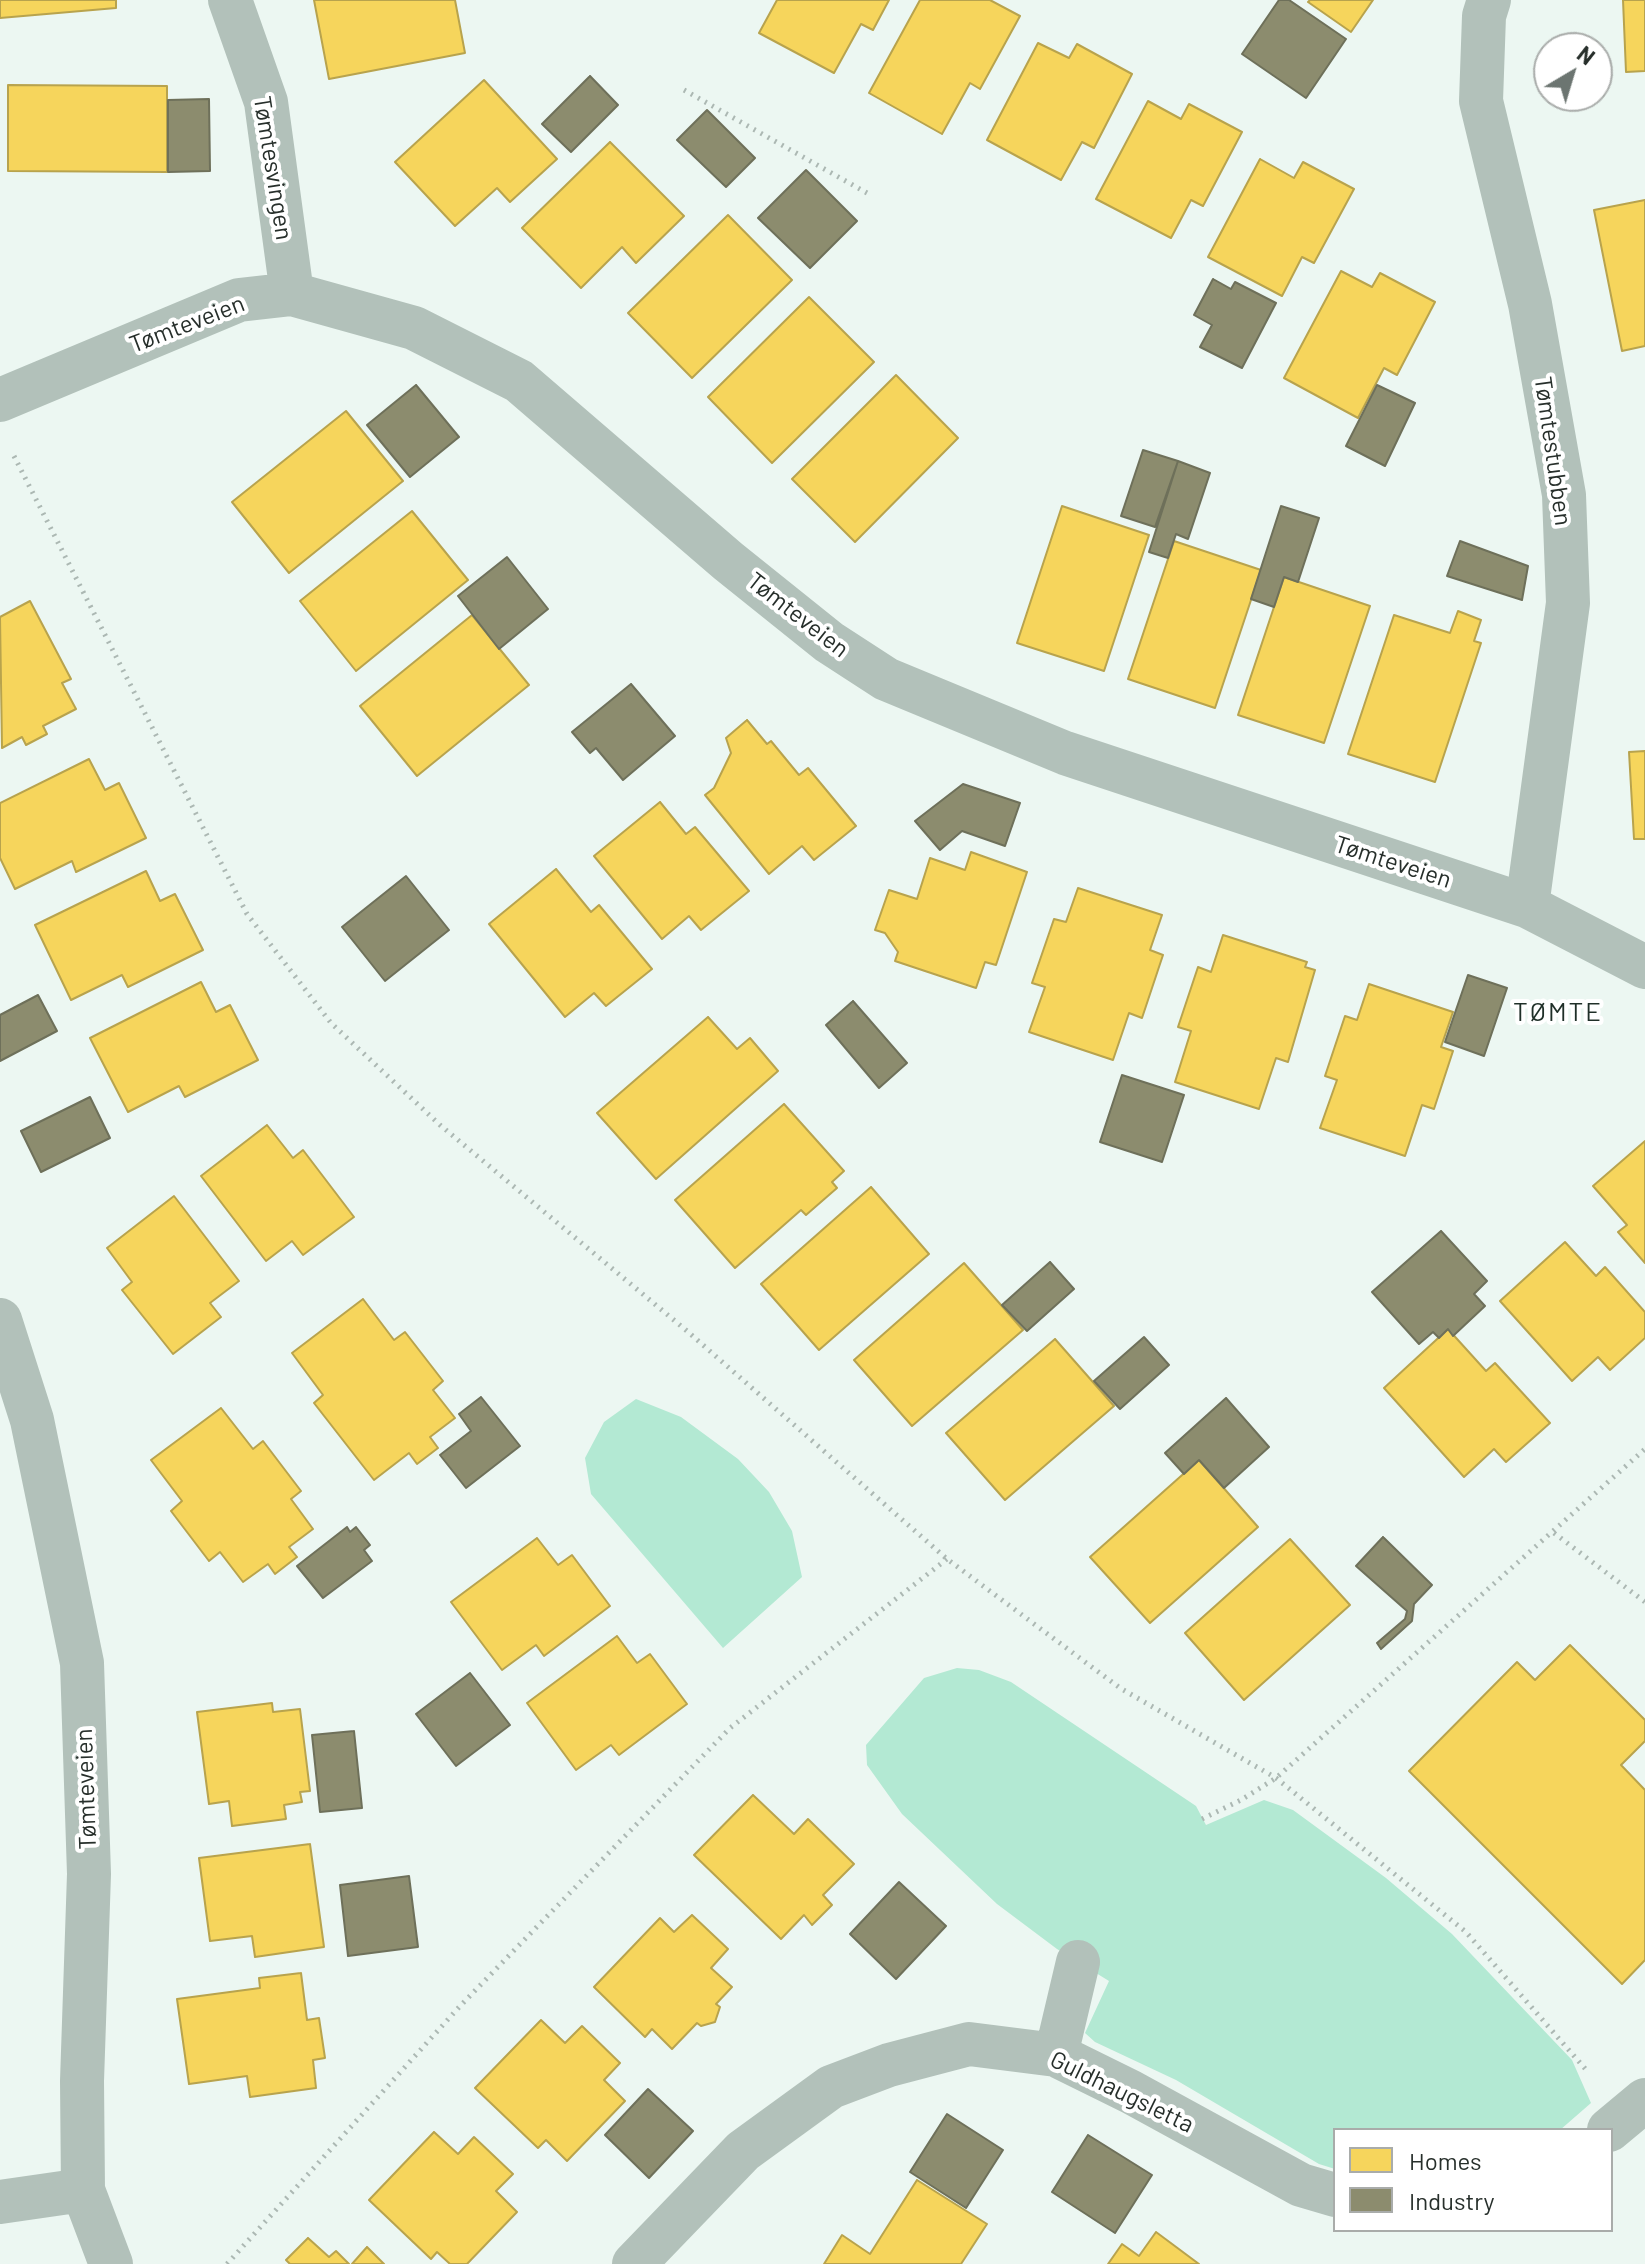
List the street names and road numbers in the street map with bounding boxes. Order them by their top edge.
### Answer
street label: Tømtesvingen [247,94,299,242]
street label: Tømteveien [125,289,249,359]
street label: Tømtestubben [1528,375,1578,527]
street label: Tømteveien [741,566,855,664]
street label: Tømteveien [1331,830,1455,894]
street label: Tømteveien [69,1728,103,1850]
street label: Guldhaugsletta [1045,2045,1199,2139]

